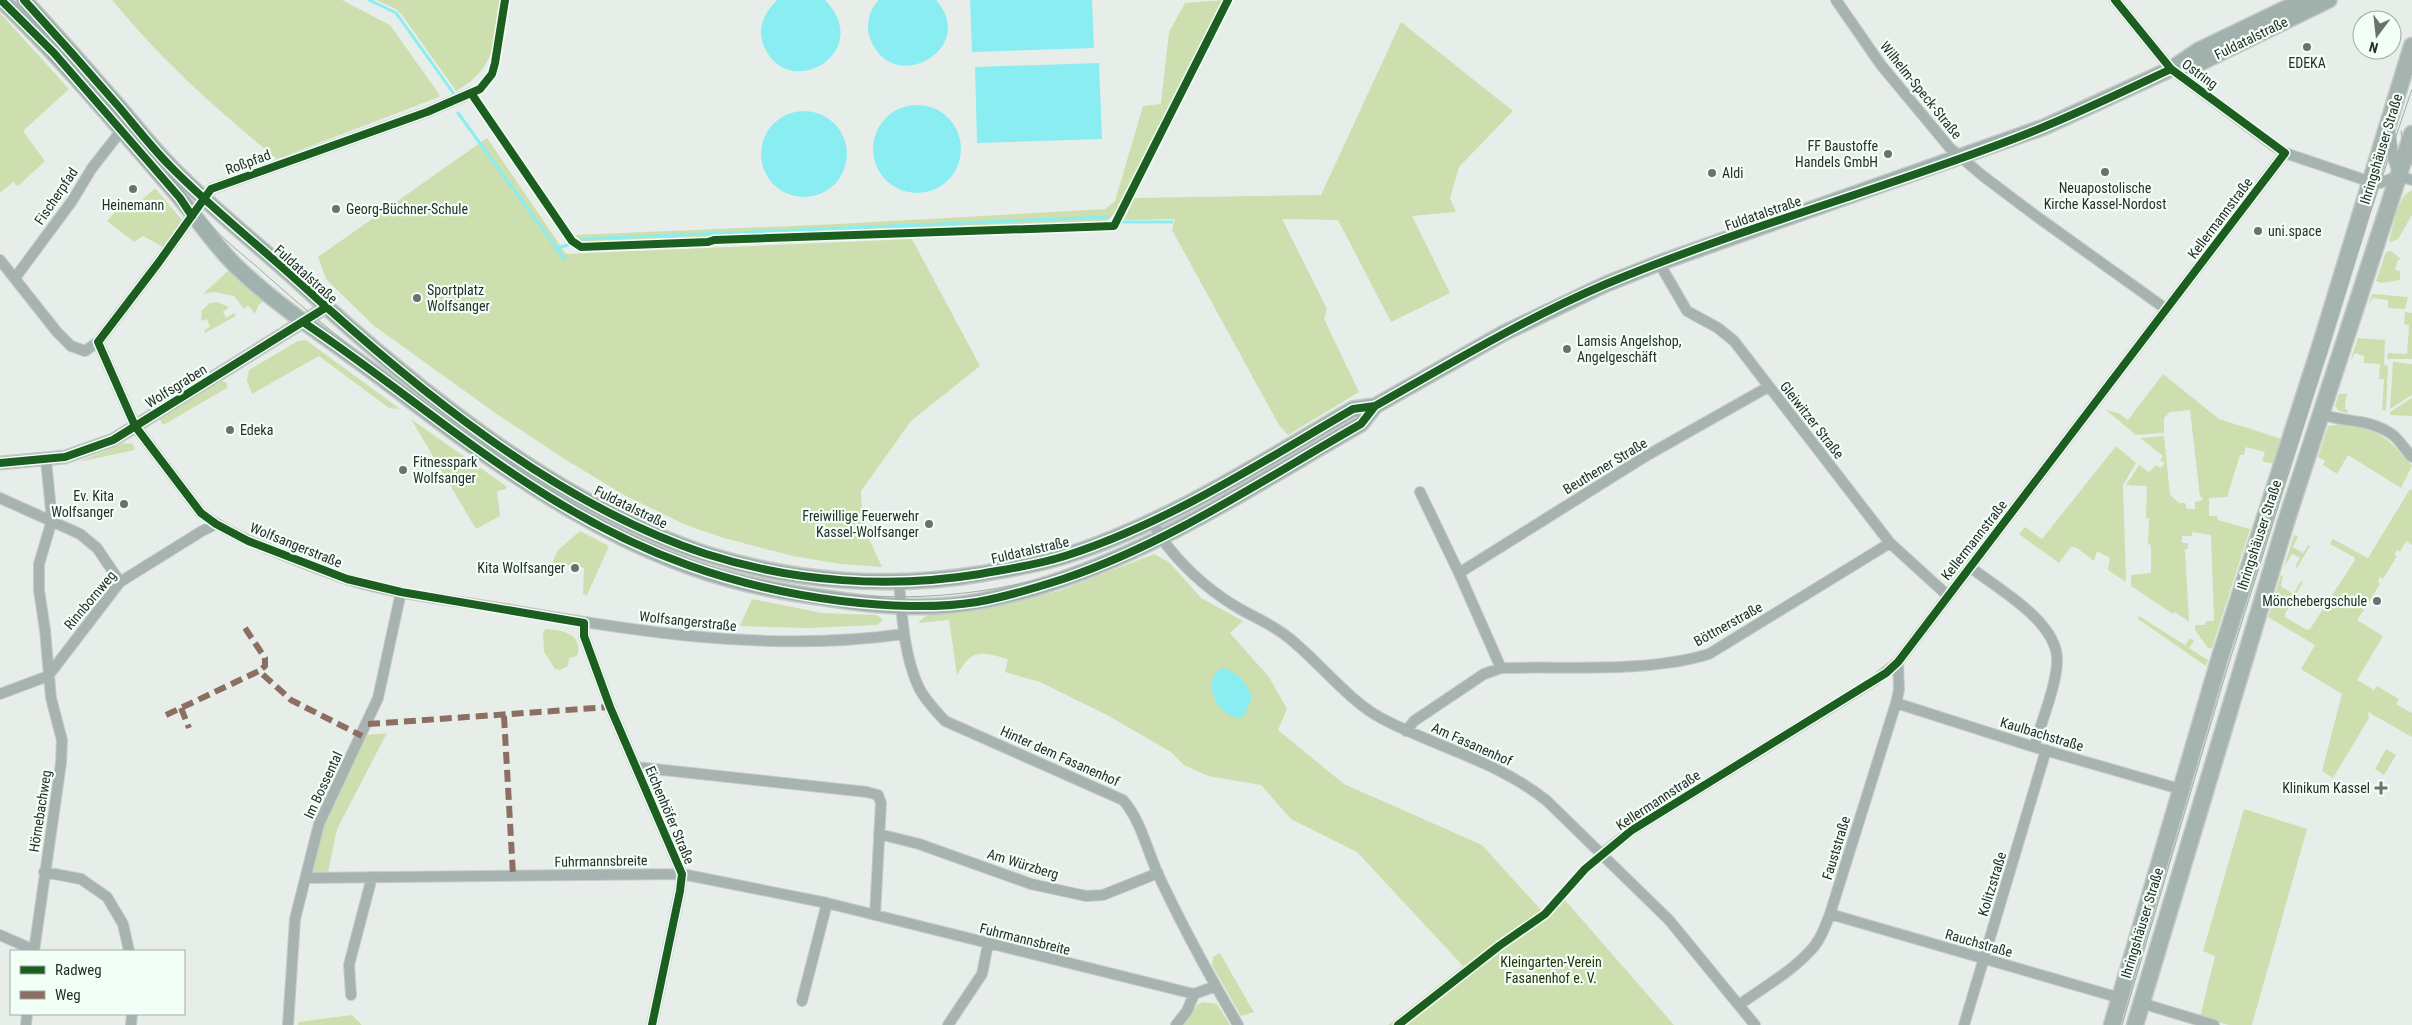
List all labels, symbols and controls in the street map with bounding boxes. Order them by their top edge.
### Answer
north arrow [2352,10,2402,60]
street label: Fuldatalstraße [2212,13,2291,63]
street label: Wilhelm-Speck-Straße [1877,38,1965,142]
text: N [2367,39,2380,56]
marker: EDEKA [2301,41,2313,53]
place label: EDEKA [2288,55,2326,71]
street label: Ostring [2179,56,2221,92]
street label: Ihringshäuser Straße [2357,92,2406,206]
place label: FF Baustoffe Handels GmbH [1795,138,1878,170]
street label: Roßpfad [223,146,273,178]
marker: FF Baustoffe Handels GmbH [1882,148,1894,160]
street label: Fischerpfad [31,164,81,228]
place label: Aldi [1722,165,1743,181]
marker: Neuapostolische Kirche Kassel-Nordost [2099,166,2111,178]
marker: Aldi [1706,167,1718,179]
street label: Kellermannstraße [2184,174,2256,262]
place label: Neuapostolische Kirche Kassel-Nordost [2044,180,2166,212]
marker: Heinemann [127,183,139,195]
street label: Fuldatalstraße [1723,192,1804,233]
place label: Heinemann [102,197,164,213]
place label: Georg-Büchner-Schule [346,201,469,217]
marker: Georg-Büchner-Schule [330,203,342,215]
place label: uni.space [2268,223,2322,239]
marker: uni.space [2252,225,2264,237]
street label: Fuldatalstraße [271,241,341,307]
place label: Sportplatz Wolfsanger [427,282,490,314]
marker: Sportplatz Wolfsanger [411,292,423,304]
place label: Lamsis Angelshop, Angelgeschäft [1577,333,1682,365]
marker: Lamsis Angelshop, Angelgeschäft [1561,343,1573,355]
street label: Wolfsgraben [142,361,210,411]
street label: Gleiwitzer Straße [1777,378,1847,462]
place label: Edeka [240,422,273,438]
marker: Edeka [224,424,236,436]
street label: Beuthener Straße [1560,434,1650,497]
place label: Fitnesspark Wolfsanger [413,454,478,486]
marker: Fitnesspark Wolfsanger [397,464,409,476]
street label: Ihringshäuser Straße [2234,478,2284,592]
street label: Fuldatalstraße [592,482,671,532]
place label: Ev. Kita Wolfsanger [51,488,114,520]
street label: Kellermannstraße [1938,496,2010,583]
marker: Ev. Kita Wolfsanger [118,498,130,510]
place label: Freiwillige Feuerwehr Kassel-Wolfsanger [802,508,919,540]
marker: Freiwillige Feuerwehr Kassel-Wolfsanger [923,518,935,530]
street label: Wolfsangerstraße [248,519,345,571]
street label: Fuldatalstraße [990,533,1071,567]
place label: Kita Wolfsanger [477,560,565,576]
marker: Kita Wolfsanger [569,562,581,574]
street label: Rinnbornweg [61,567,119,633]
place label: Mönchebergschule [2262,593,2367,609]
marker: Mönchebergschule [2371,595,2383,607]
street label: Böttnerstraße [1691,598,1765,649]
street label: Wolfsangerstraße [639,608,738,634]
street label: Kaulbachstraße [1998,714,2086,754]
street label: Am Fasanenhof [1429,719,1515,769]
street label: Hinter dem Fasanenhof [998,723,1123,790]
street label: Im Bossental [301,749,345,821]
street label: Eichenhöfer Straße [642,764,698,867]
street label: Kellermannstraße [1613,767,1703,833]
street label: Hörnebachweg [26,769,54,853]
place label: Klinikum Kassel [2282,780,2370,796]
marker: Klinikum Kassel [2374,781,2388,795]
street label: Fauststraße [1819,814,1853,882]
street label: Am Würzberg [985,846,1061,882]
street label: Kolitzstraße [1975,850,2009,918]
street label: Fuhrmannsbreite [554,852,648,870]
street label: Ihringshäuser Straße [2118,866,2167,980]
street label: Fuhrmannsbreite [978,920,1073,958]
street label: Rauchstraße [1944,926,2015,960]
legend [10,950,185,1015]
park label: Kleingarten-Verein Fasanenhof e. V. [1500,954,1602,986]
text: Radweg [55,961,102,979]
text: Weg [55,986,81,1004]

